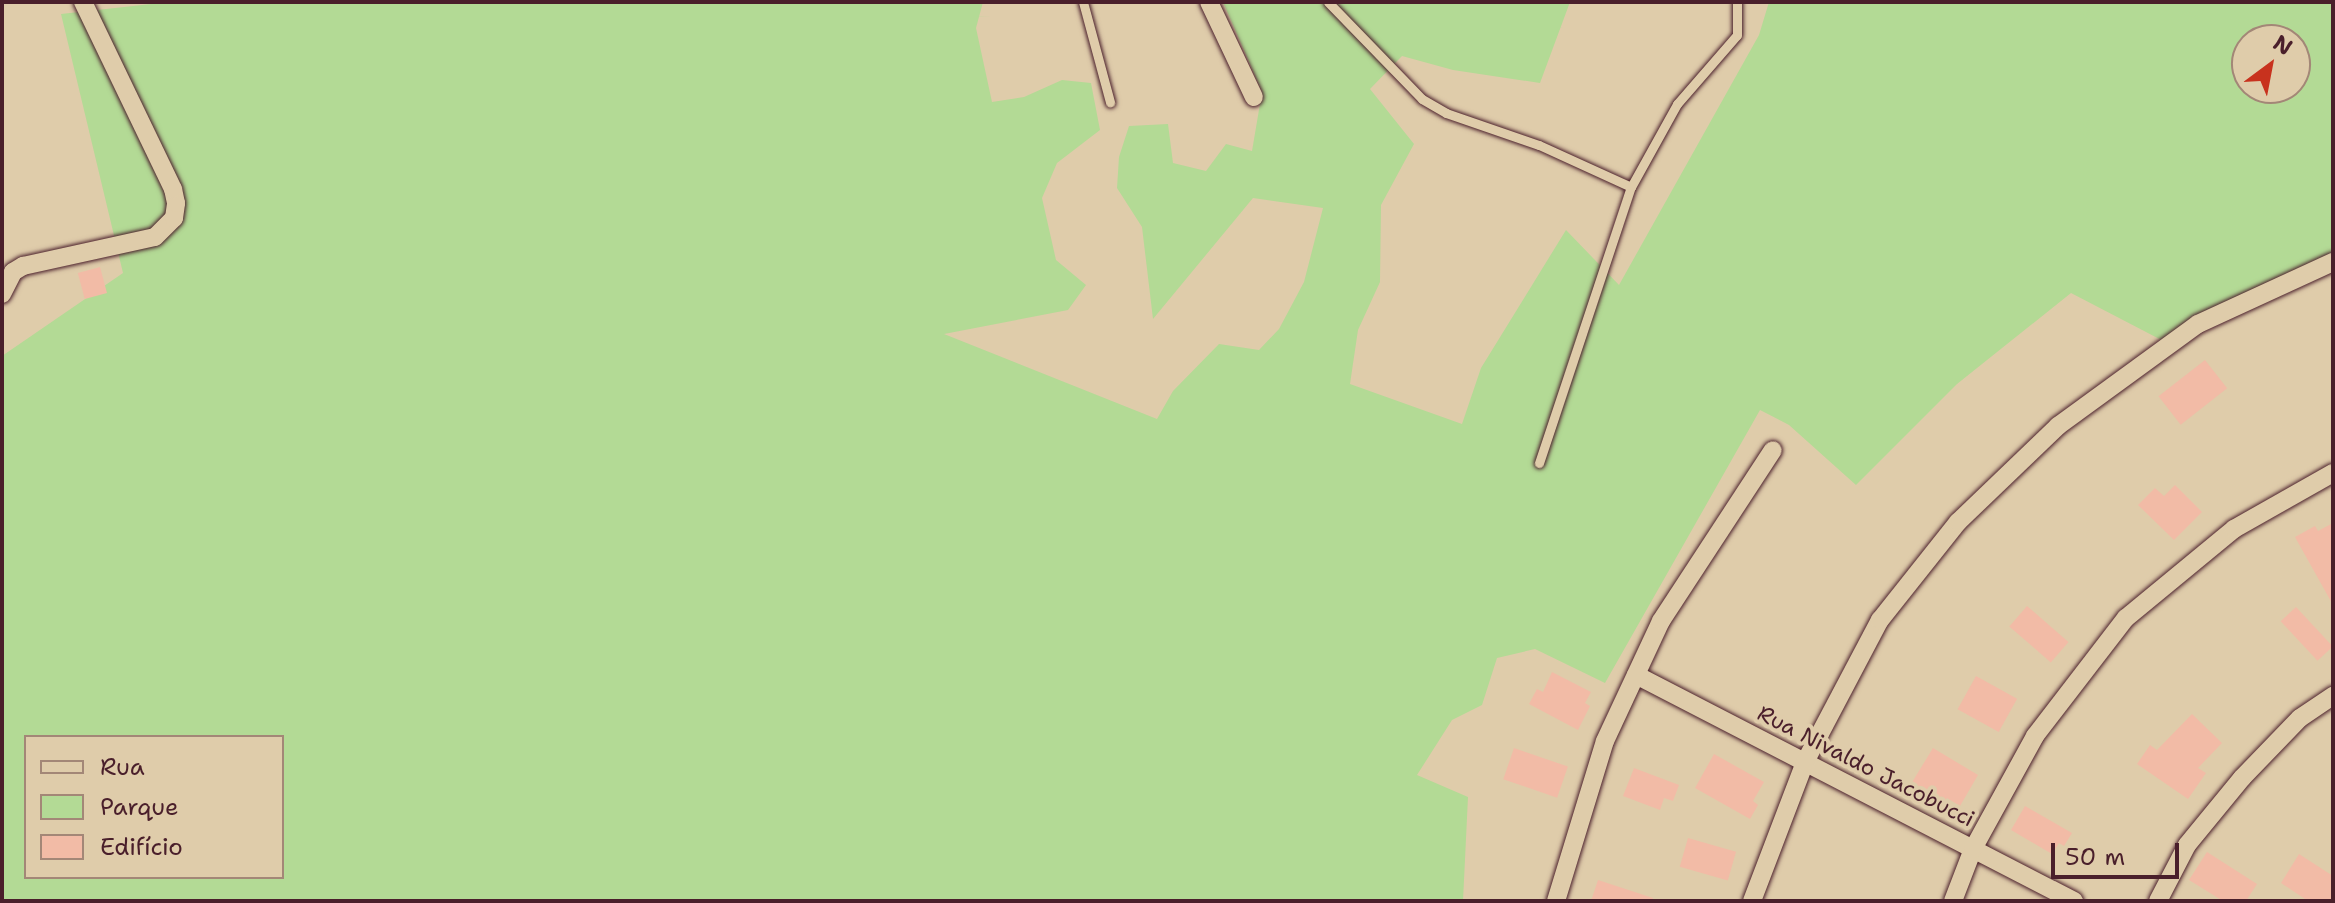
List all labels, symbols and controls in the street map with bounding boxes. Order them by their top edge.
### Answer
north arrow [2231,24,2311,104]
text: N [2268,28,2298,62]
street label: Rua Nivaldo Jacobucci [1753,700,1979,832]
legend [24,735,284,879]
text: Rua [100,751,145,783]
text: Parque [100,791,179,823]
scale bar [2055,827,2183,877]
text: Edifício [100,831,183,863]
text: 50 m [2065,841,2125,873]

